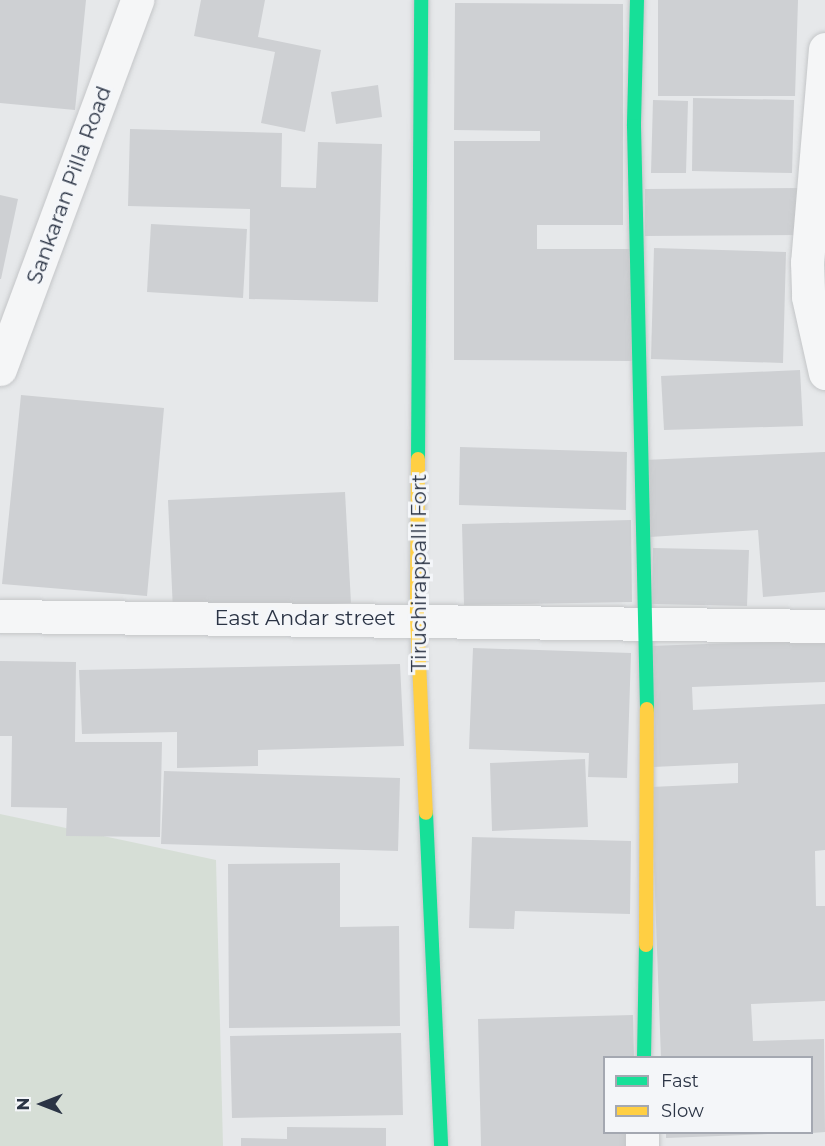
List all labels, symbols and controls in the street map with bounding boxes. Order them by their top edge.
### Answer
street label: Sankaran Pilla Road [21,83,117,287]
street label: Tiruchirappalli Fort [406,474,432,672]
street label: East Andar street [214,605,396,631]
legend [603,1056,813,1134]
text: Fast [661,1070,699,1092]
north arrow [12,1074,72,1134]
text: N [14,1098,33,1110]
text: Slow [661,1100,704,1122]

